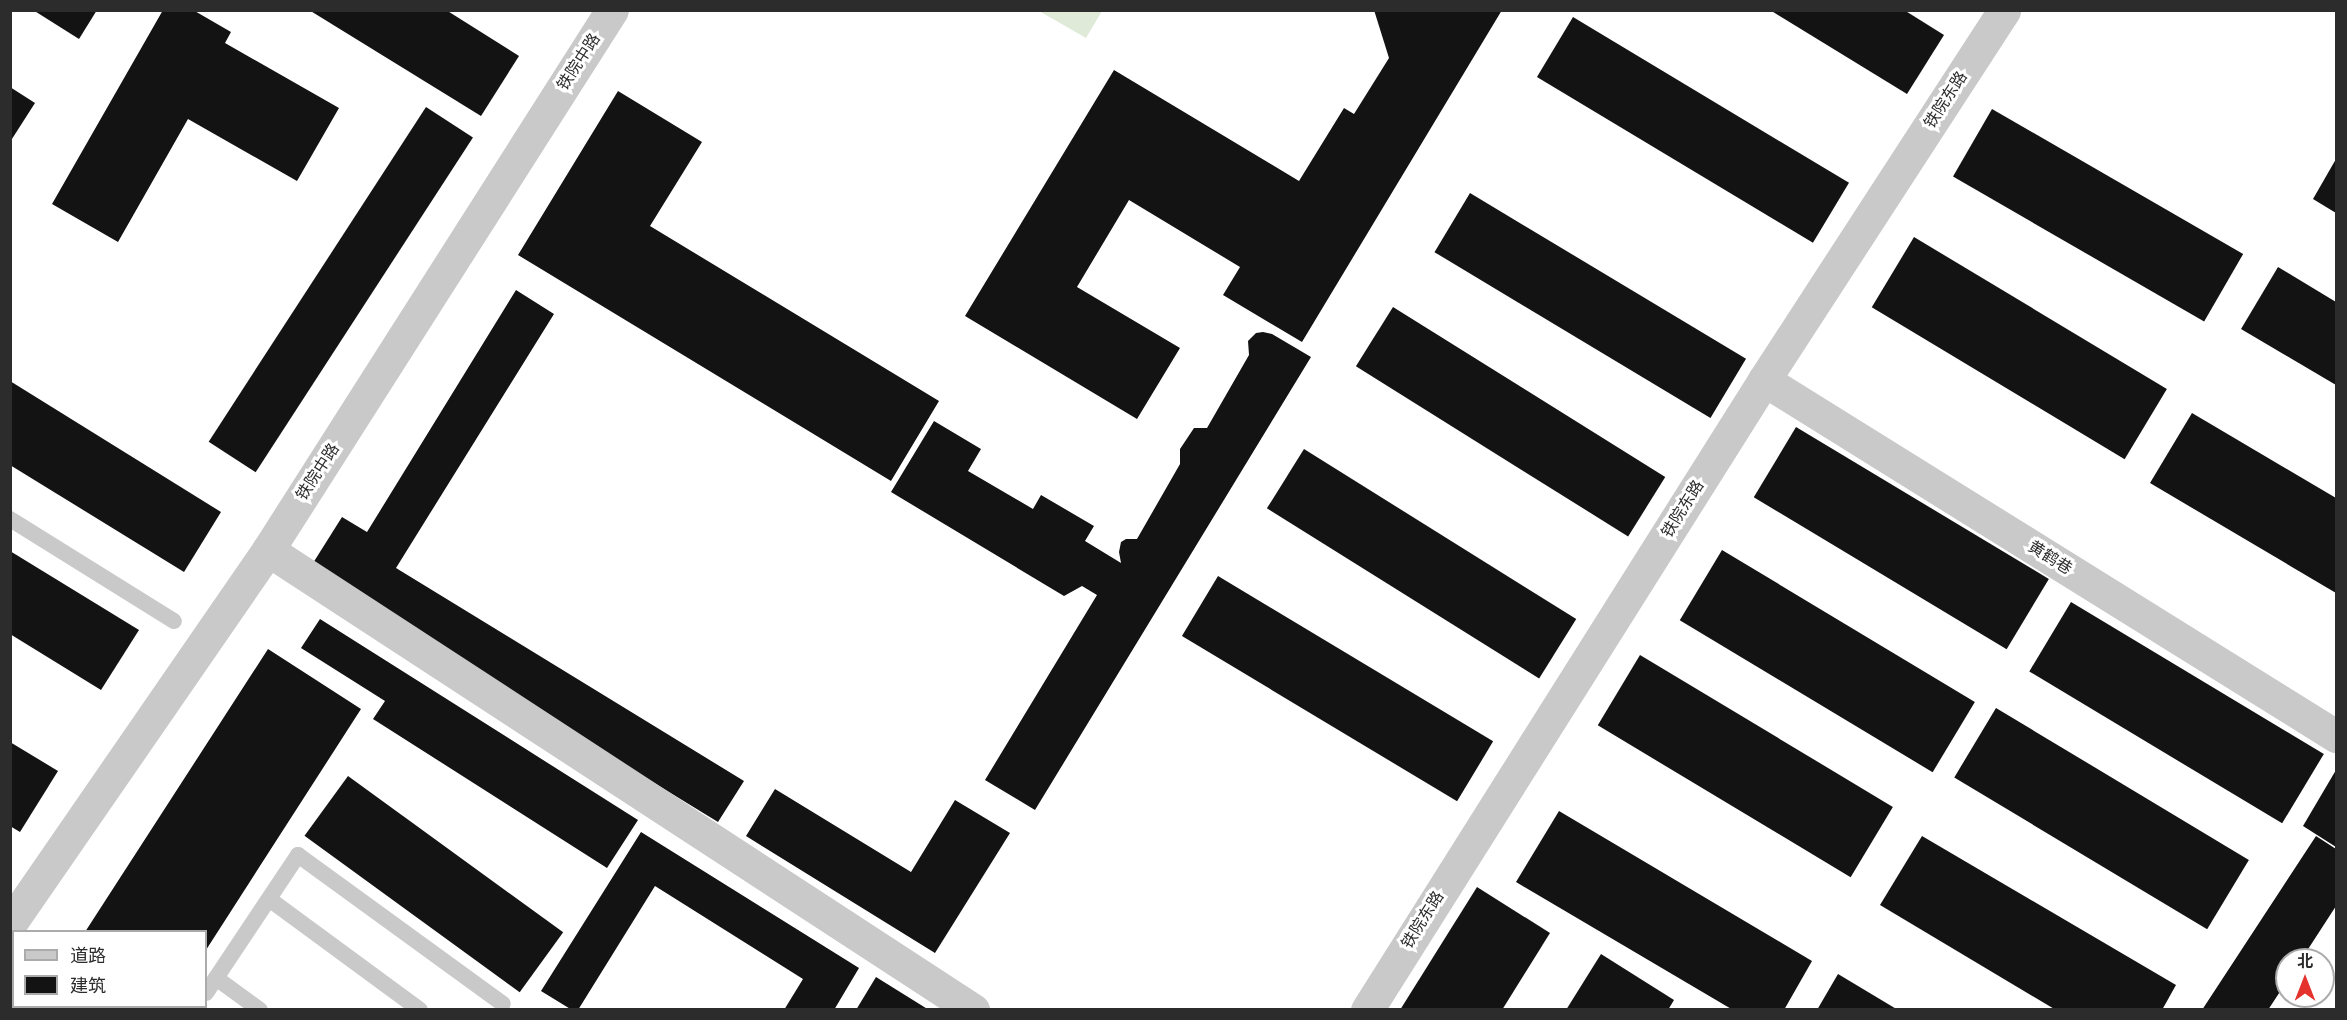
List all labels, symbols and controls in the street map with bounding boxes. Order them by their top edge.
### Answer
street label: 铁院中路 [554,30,604,94]
street label: 铁院东路 [1921,68,1971,132]
street label: 铁院中路 [293,440,343,504]
street label: 铁院东路 [1658,477,1708,541]
street label: 黄鹤巷 [2025,537,2075,579]
street label: 铁院东路 [1398,888,1448,952]
legend [12,930,207,1008]
text: 道路 [70,944,106,969]
north arrow [2275,948,2335,1008]
text: 北 [2297,951,2313,973]
text: 建筑 [70,974,106,999]

